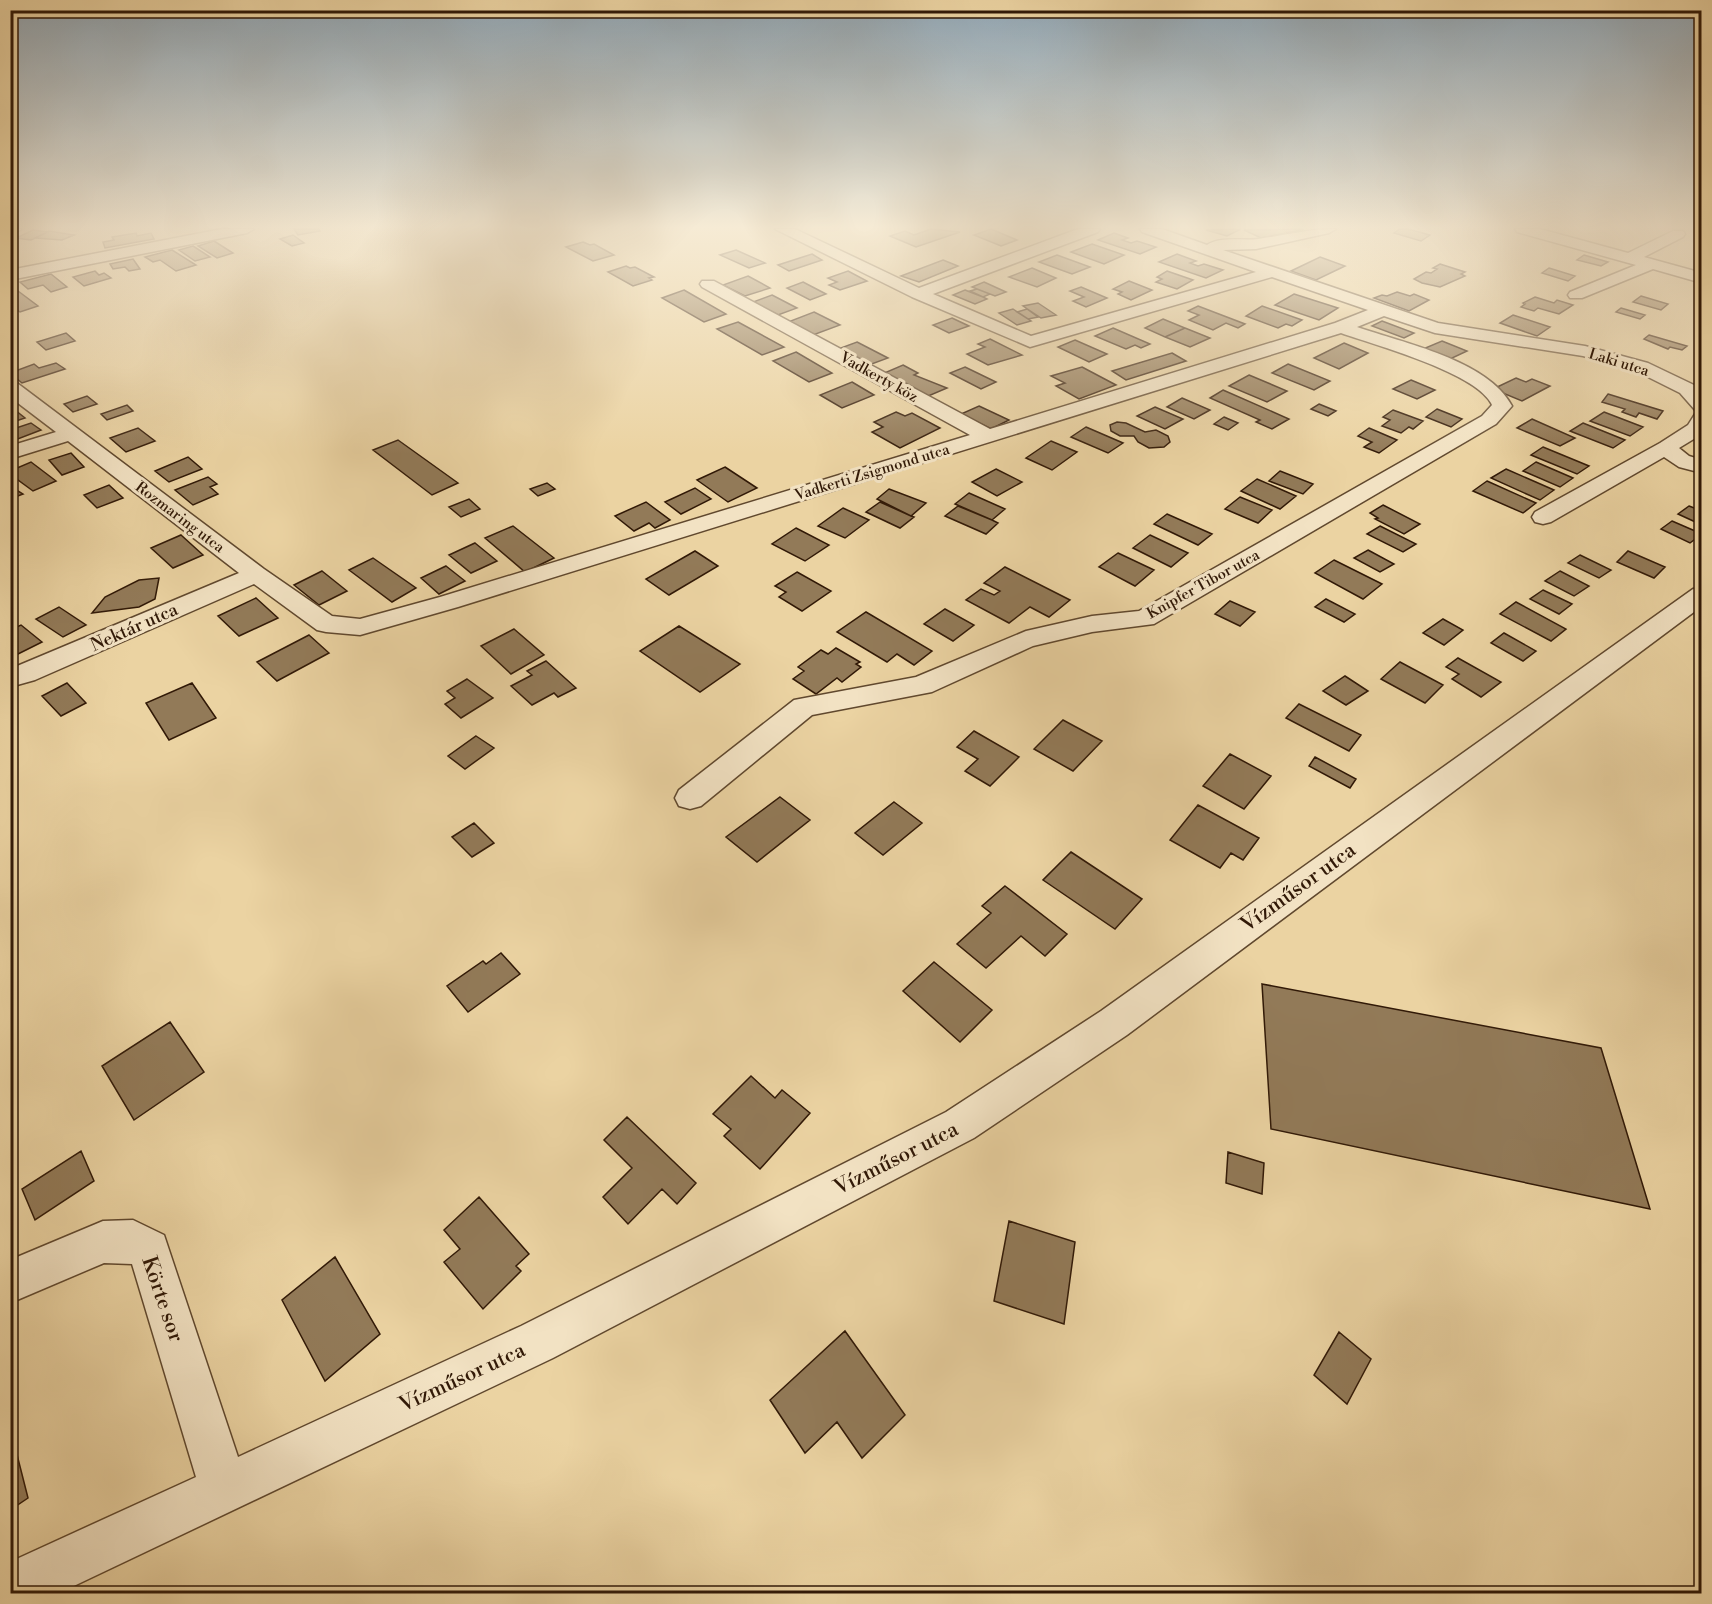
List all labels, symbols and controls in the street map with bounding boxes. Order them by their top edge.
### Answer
street label: Laki utca [1586,344,1652,381]
street label: Vadkerty köz [835,348,921,407]
street label: Vadkerti Zsigmond utca [791,440,952,505]
street label: Rozmaring utca [131,478,228,557]
street label: Knipfer Tibor utca [1143,545,1263,623]
street label: Nektár utca [87,598,182,657]
street label: Vízműsor utca [1235,837,1362,939]
street label: Vízműsor utca [829,1116,963,1202]
street label: Körte sor [135,1253,189,1346]
street label: Vízműsor utca [394,1337,530,1419]

